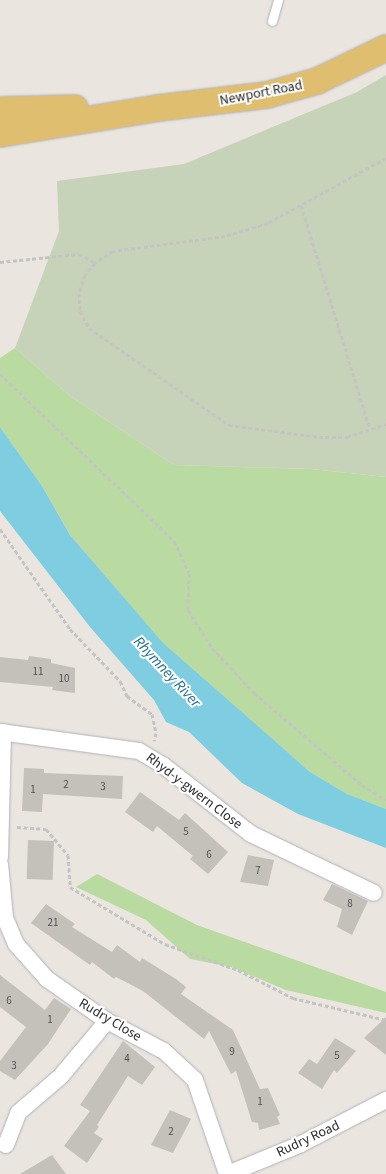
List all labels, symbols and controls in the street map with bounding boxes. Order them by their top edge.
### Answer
street label: Newport Road [218,77,304,109]
water label: Rhymney River [130,633,204,711]
house number: 11 [33,665,43,679]
house number: 10 [59,672,69,686]
street label: Rhyd-y-gwern Close [143,749,245,833]
house number: 2 [63,778,69,792]
house number: 3 [100,780,106,794]
house number: 1 [30,783,36,797]
house number: 5 [183,825,189,839]
house number: 6 [206,848,212,862]
house number: 7 [255,864,261,878]
house number: 8 [347,897,353,911]
house number: 21 [48,916,58,930]
house number: 6 [6,994,12,1008]
street label: Rudry Close [76,995,144,1045]
house number: 1 [47,1013,53,1027]
house number: 9 [229,1045,235,1059]
house number: 5 [334,1049,340,1063]
house number: 4 [124,1052,130,1066]
house number: 3 [11,1059,17,1073]
house number: 1 [257,1095,263,1109]
street label: Rudry Road [274,1117,342,1161]
house number: 2 [168,1125,174,1139]

